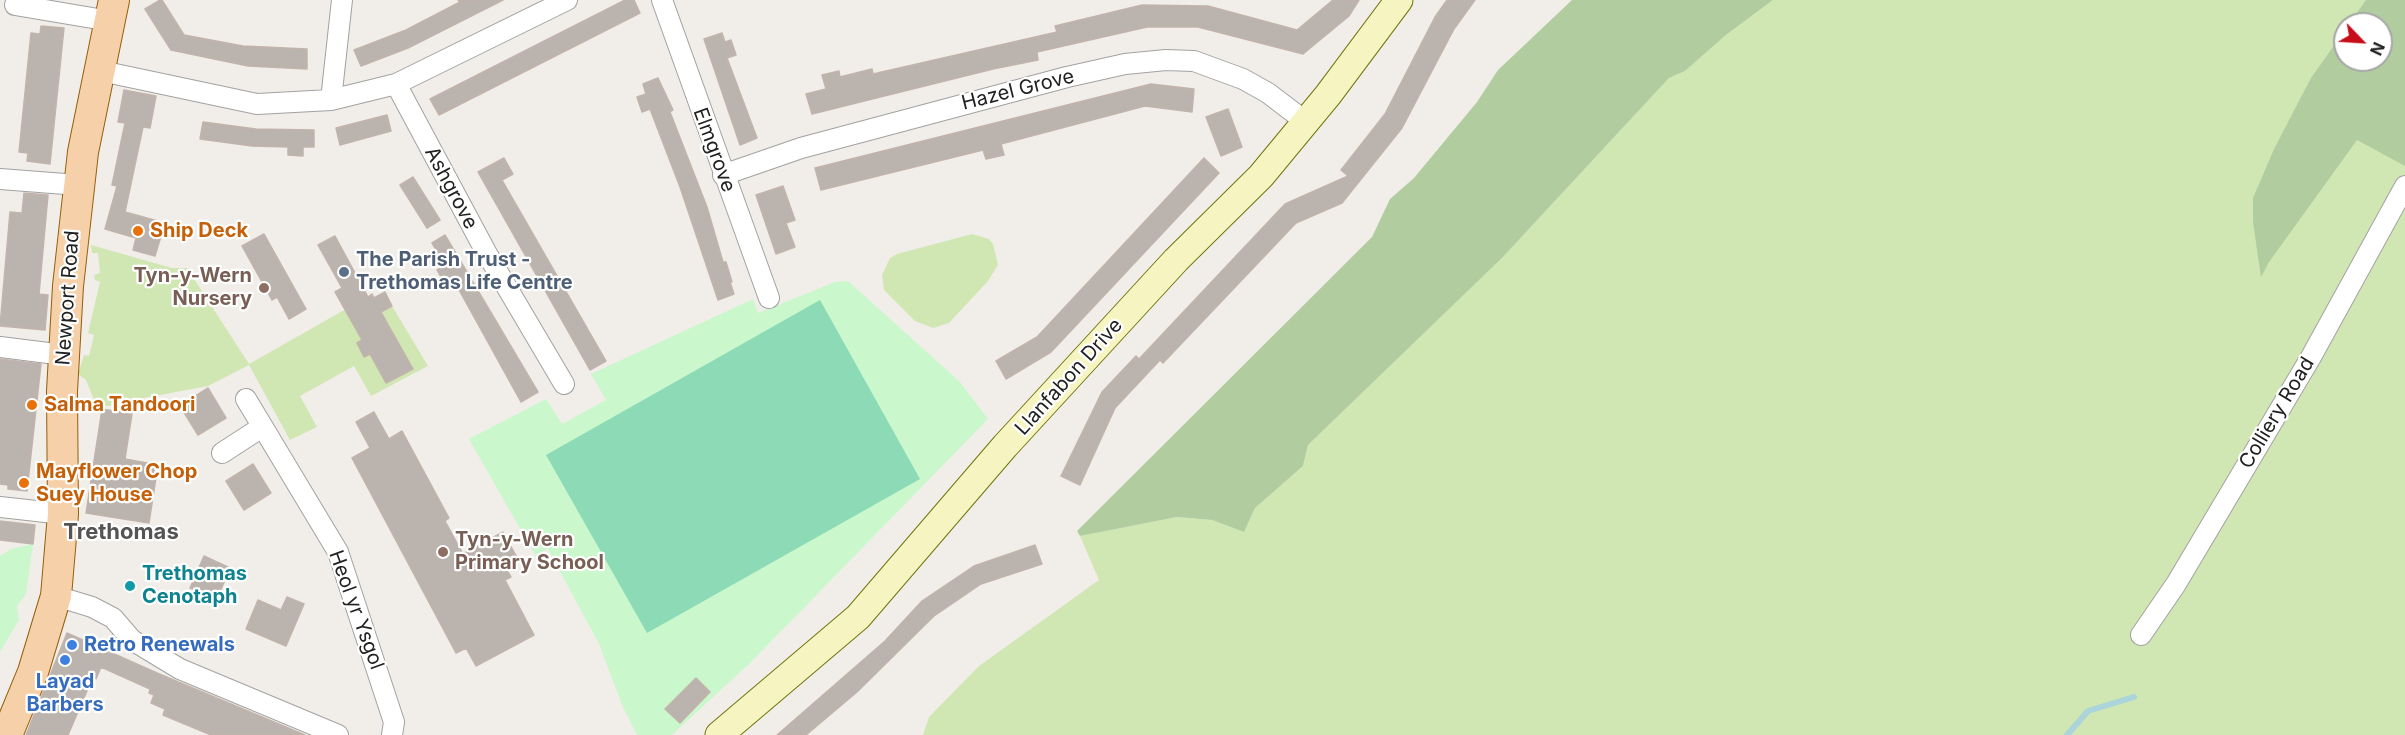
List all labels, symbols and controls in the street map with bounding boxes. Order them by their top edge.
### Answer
north arrow [2333,12,2393,72]
text: N [2366,39,2389,59]
street label: Hazel Grove [959,64,1077,116]
street label: Elmgrove [688,105,740,195]
street label: Ashgrove [419,143,483,233]
place label: Ship Deck [150,219,248,243]
marker: Ship Deck [131,224,145,238]
street label: Newport Road [51,230,85,366]
place label: The Parish Trust - Trethomas Life Centre [356,248,573,295]
place label: Tyn-y-Wern Nursery [134,264,252,311]
marker: The Parish Trust - Trethomas Life Centre [337,265,351,279]
marker: Tyn-y-Wern Nursery [257,281,271,295]
street label: Llanfabon Drive [1010,314,1128,440]
street label: Colliery Road [2234,353,2320,473]
place label: Salma Tandoori [44,393,196,417]
marker: Salma Tandoori [25,398,39,412]
place label: Mayflower Chop Suey House [36,460,197,507]
marker: Mayflower Chop Suey House [17,476,31,490]
district label: Trethomas [63,519,179,545]
place label: Tyn-y-Wern Primary School [455,528,604,575]
marker: Tyn-y-Wern Primary School [436,545,450,559]
street label: Heol yr Ysgol [323,547,389,673]
place label: Trethomas Cenotaph [142,562,247,609]
marker: Trethomas Cenotaph [123,579,137,593]
place label: Retro Renewals [84,633,235,657]
marker: Retro Renewals [65,638,79,652]
marker: Layad Barbers [58,653,72,667]
place label: Layad Barbers [26,670,104,717]

